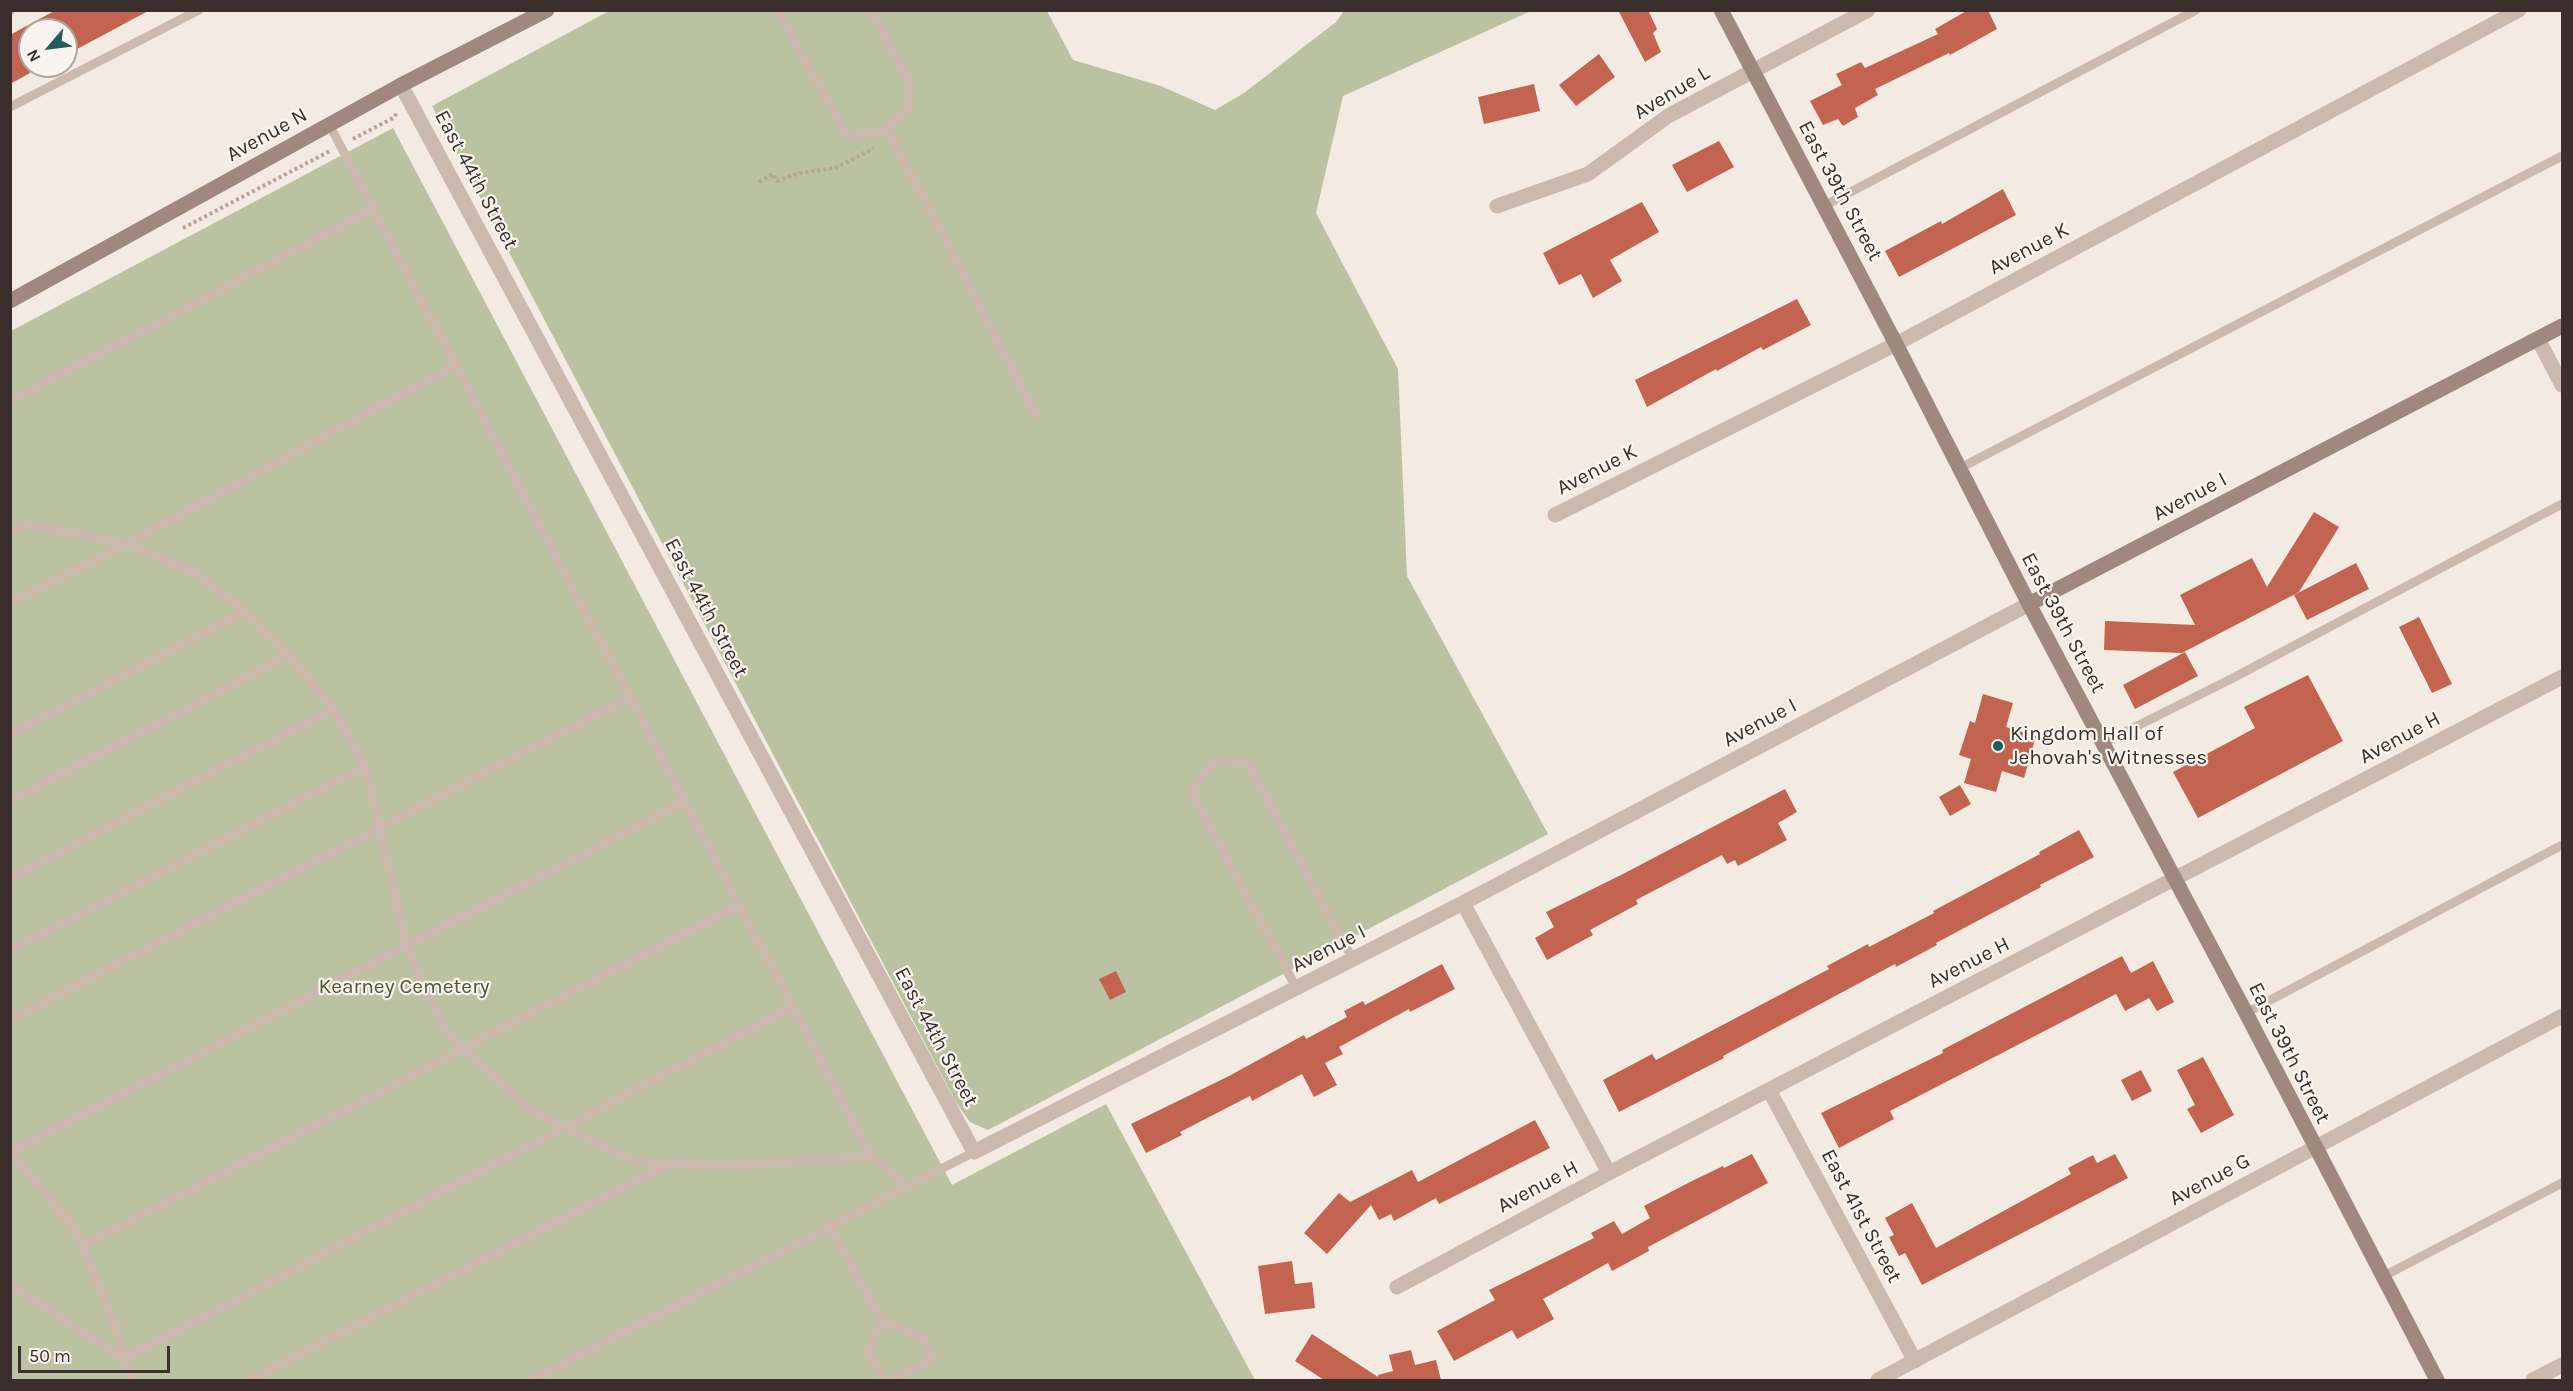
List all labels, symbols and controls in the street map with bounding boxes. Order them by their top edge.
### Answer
north arrow [18,18,78,78]
text: N [22,46,45,65]
street label: Avenue L [1630,61,1714,125]
street label: Avenue N [222,103,312,167]
street label: East 44th Street [429,106,523,254]
street label: East 39th Street [1792,117,1888,265]
street label: Avenue K [1985,217,2073,281]
street label: Avenue K [1553,439,1641,501]
street label: Avenue I [2149,467,2231,527]
street label: East 44th Street [659,534,753,682]
street label: East 39th Street [2015,549,2111,697]
street label: Avenue I [1719,693,1801,753]
street label: Avenue H [2355,706,2445,770]
place label: Kingdom Hall of Jehovah's Witnesses [2010,721,2207,771]
marker: Kingdom Hall of Jehovah's Witnesses [1991,739,2005,753]
street label: Avenue I [1288,920,1370,978]
street label: Avenue H [1924,932,2014,994]
street label: East 44th Street [889,963,983,1111]
park label: Kearney Cemetery [318,974,490,1000]
street label: East 39th Street [2243,978,2335,1128]
street label: East 41st Street [1815,1145,1907,1287]
street label: Avenue G [2165,1148,2255,1212]
street label: Avenue H [1493,1155,1583,1219]
scale bar [21,1334,172,1372]
text: 50 m [29,1345,71,1367]

